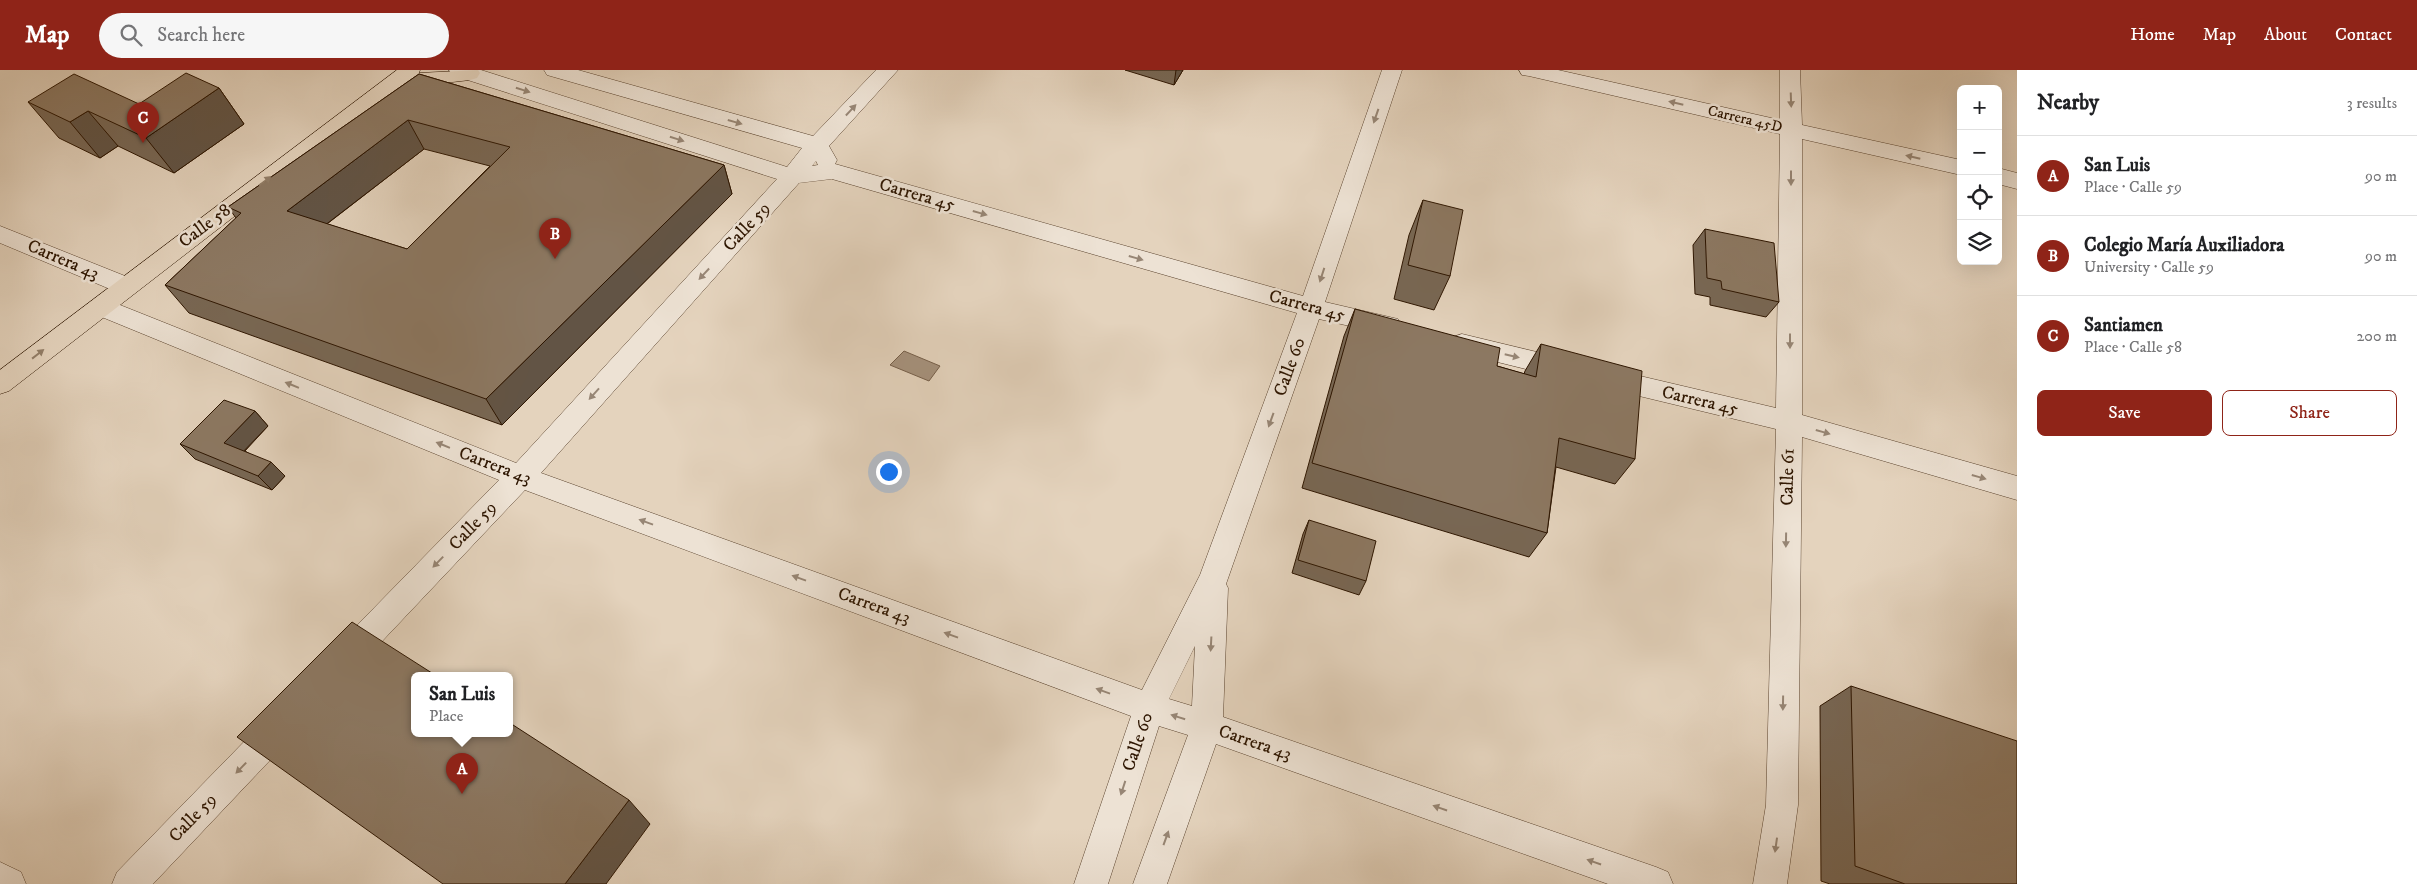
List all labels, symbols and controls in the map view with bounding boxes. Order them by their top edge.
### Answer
search box [99,13,449,58]
text: Map [25,20,69,50]
icon: search [117,21,145,49]
text: Search here [157,24,245,47]
text: Home [2130,24,2175,46]
text: Map [2203,24,2236,46]
text: About [2264,24,2307,46]
text: Contact [2335,24,2392,46]
map controls [1957,85,2002,265]
button: + [1957,85,2002,130]
one-way arrow [515,86,530,94]
text: Nearby [2037,90,2099,116]
one-way arrow [1787,92,1795,108]
text: 3 results [2347,93,2397,113]
one-way arrow [1668,99,1683,107]
street label: Carrera 45D [1706,101,1784,137]
pin: C [127,102,159,143]
one-way arrow [845,104,857,116]
one-way arrow [1372,109,1380,124]
one-way arrow [728,118,743,126]
button: − [1957,130,2002,175]
one-way arrow [670,136,685,144]
one-way arrow [1906,153,1921,161]
text: San Luis [2084,154,2150,177]
text: A [2048,166,2058,186]
text: 90 m [2365,166,2397,186]
one-way arrow [1787,171,1795,187]
street label: Carrera 45 [877,174,957,216]
button: locate [1957,175,2002,220]
one-way arrow [258,176,272,186]
text: Place · Calle 59 [2084,177,2182,197]
street label: Calle 59 [719,198,775,256]
street label: Calle 58 [175,199,235,253]
one-way arrow [972,209,987,217]
pin: B [539,218,571,259]
button: layers [1957,220,2002,265]
text: Colegio María Auxiliadora [2084,234,2284,257]
street label: Carrera 43 [24,235,102,285]
text: B [2048,246,2058,266]
text: 90 m [2365,246,2397,266]
one-way arrow [1128,254,1143,262]
text: University · Calle 59 [2084,257,2214,277]
one-way arrow [698,267,710,279]
one-way arrow [1318,267,1325,282]
street label: Carrera 45 [1267,285,1347,327]
text: Santiamen [2084,314,2163,337]
text: C [2048,326,2058,346]
text: 200 m [2356,326,2397,346]
one-way arrow [1786,333,1794,349]
street label: Calle 60 [1269,335,1311,399]
text: Place · Calle 58 [2084,337,2182,357]
one-way arrow [32,349,45,359]
one-way arrow [1504,352,1520,360]
one-way arrow [284,381,299,389]
street label: Carrera 45 [1660,382,1740,420]
one-way arrow [589,387,600,400]
button: Save [2037,390,2212,436]
button: Share [2222,390,2397,436]
one-way arrow [1267,412,1274,427]
one-way arrow [1815,428,1830,436]
one-way arrow [435,441,450,449]
street label: Carrera 43 [456,442,534,490]
street label: Calle 61 [1776,448,1800,506]
your location [876,459,902,485]
one-way arrow [1971,474,1986,482]
street label: Calle 59 [444,497,502,555]
one-way arrow [638,518,653,526]
one-way arrow [1782,533,1790,549]
one-way arrow [432,556,444,568]
one-way arrow [791,574,806,581]
street label: Carrera 43 [835,583,913,629]
one-way arrow [943,631,958,639]
one-way arrow [1206,637,1214,653]
popup [411,672,513,737]
text: San Luis [429,683,495,706]
one-way arrow [1096,687,1111,694]
one-way arrow [1779,695,1787,711]
text: Place [429,706,463,726]
street label: Calle 60 [1118,710,1158,774]
one-way arrow [1170,713,1185,721]
street label: Carrera 43 [1216,720,1294,766]
pin: A [446,753,478,794]
one-way arrow [235,761,247,773]
one-way arrow [1119,780,1126,795]
street label: Calle 59 [164,789,222,847]
one-way arrow [1433,804,1448,811]
one-way arrow [1162,830,1170,845]
one-way arrow [1772,837,1780,853]
one-way arrow [1586,858,1601,865]

